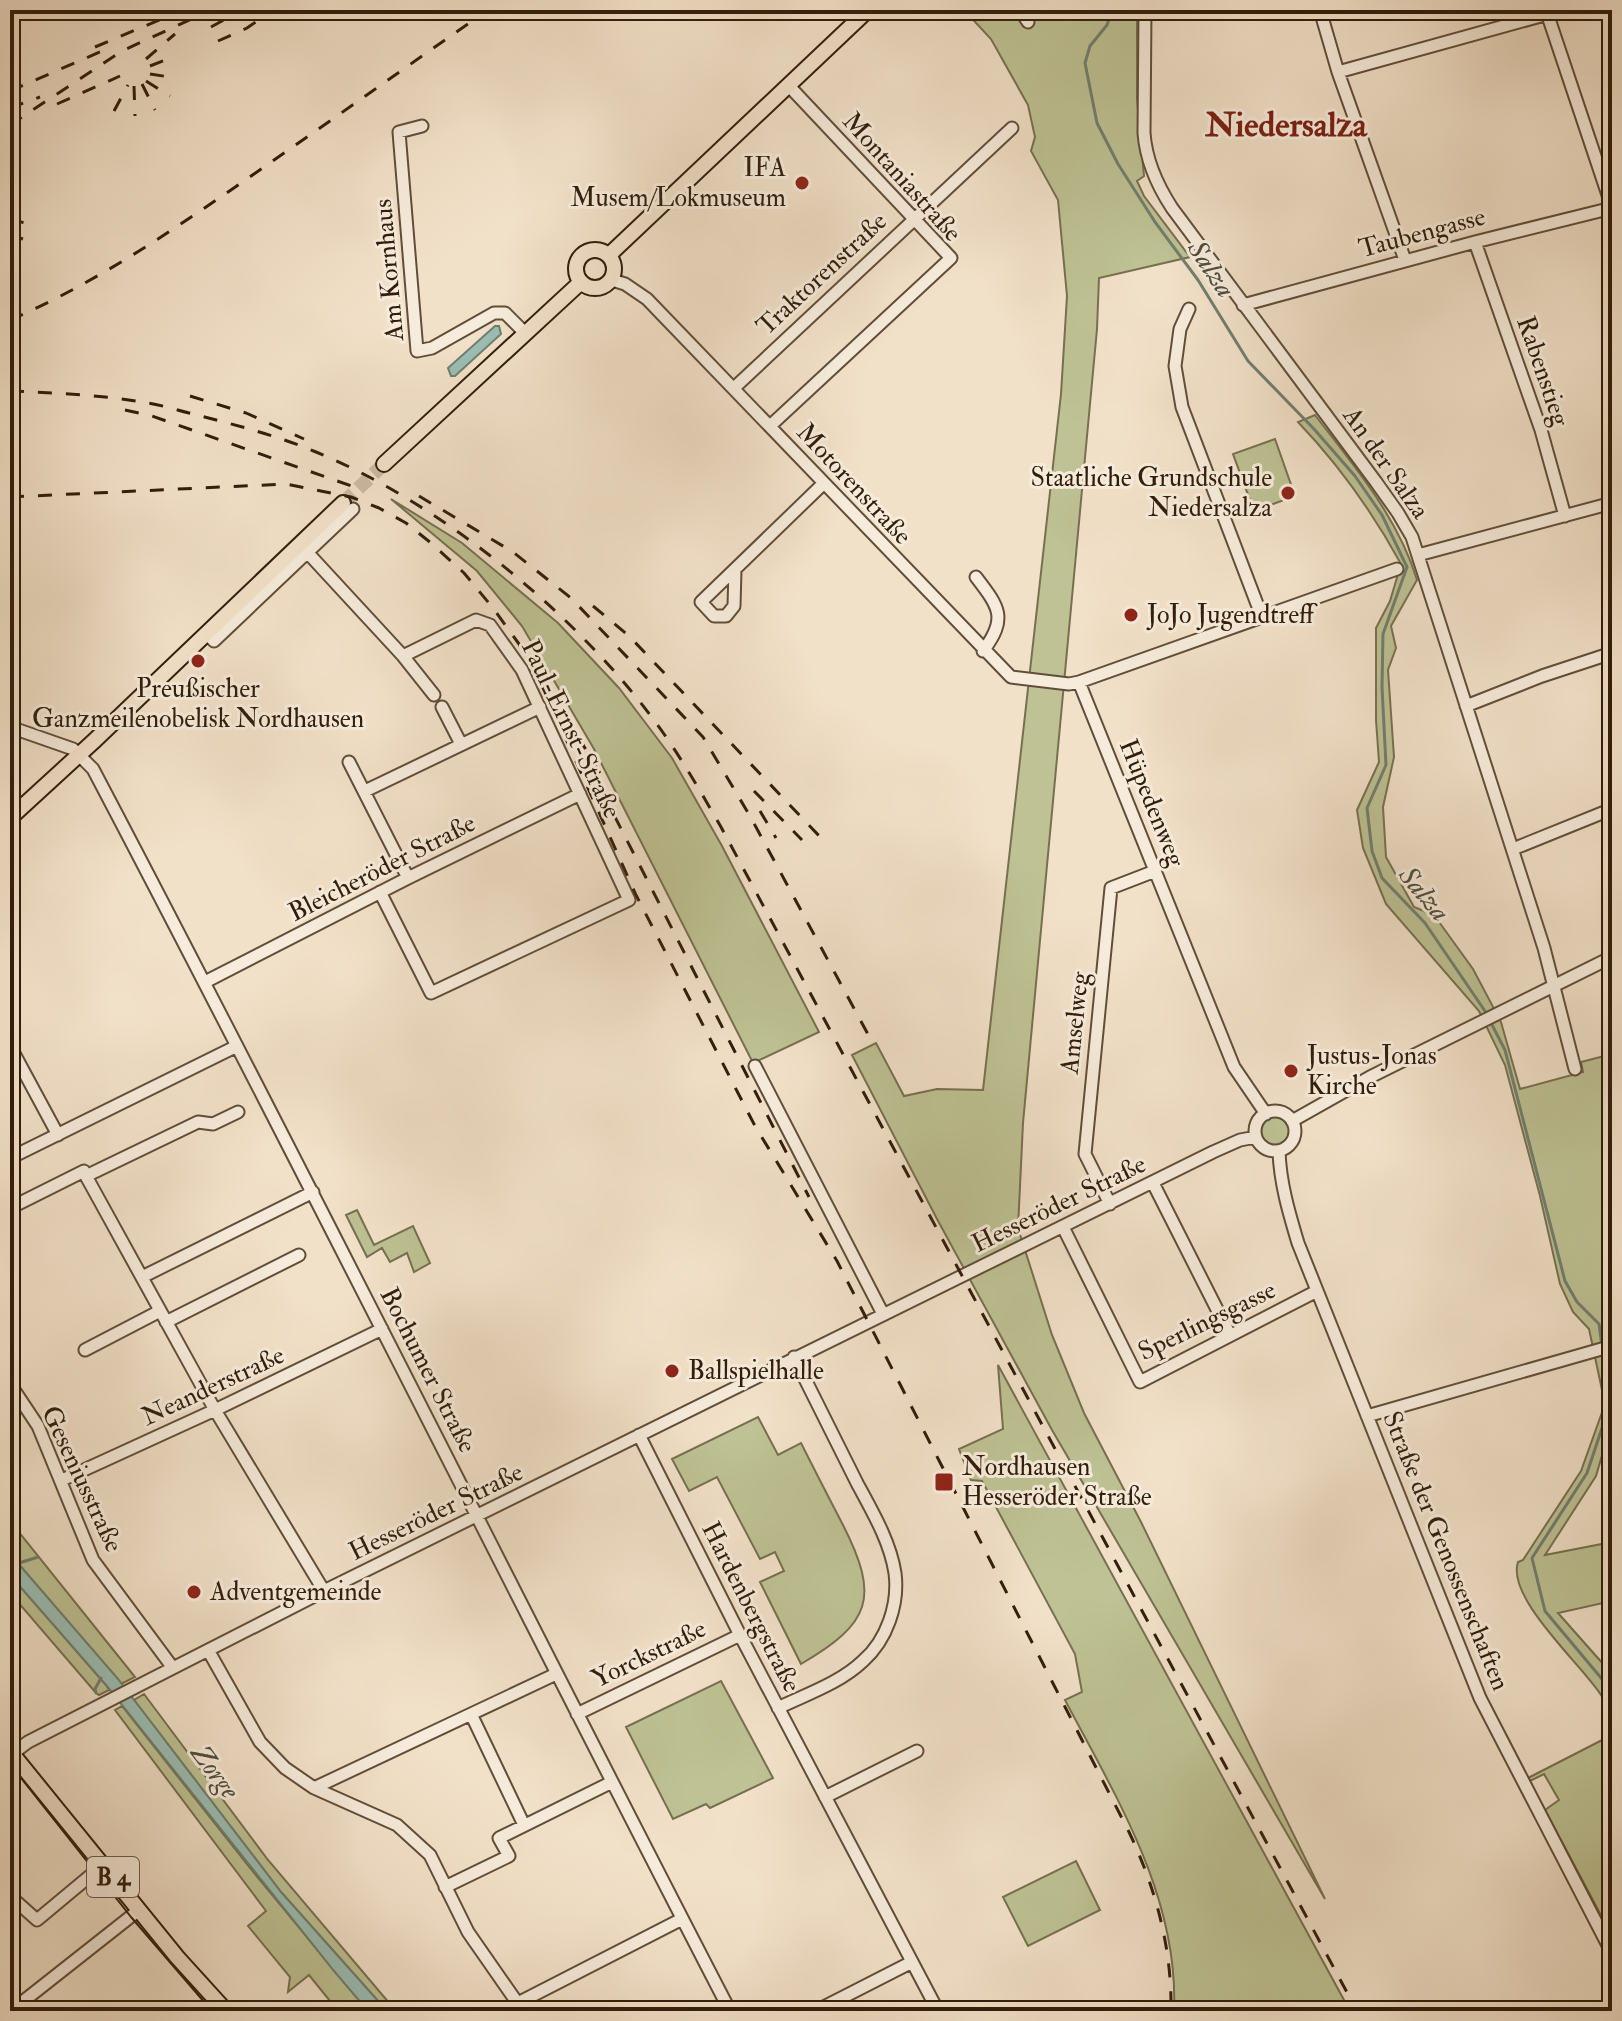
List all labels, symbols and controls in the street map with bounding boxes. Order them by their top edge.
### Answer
district label: Niedersalza [1204,104,1368,147]
street label: Montaniastraße [836,106,969,248]
place label: IFA Musem/Lokmuseum [571,152,786,214]
marker: IFA Musem/Lokmuseum [793,174,811,192]
street label: Am Kornhaus [367,198,411,343]
street label: Taubengasse [1355,201,1489,265]
street label: Traktorenstraße [750,205,894,342]
water label: Salza [1179,233,1243,304]
street label: Rabenstieg [1509,312,1577,431]
street label: An der Salza [1335,400,1436,525]
street label: Motorenstraße [790,417,918,552]
place label: Staatliche Grundschule Niedersalza [1031,462,1272,524]
marker: Staatliche Grundschule Niedersalza [1279,484,1297,502]
place label: JoJo Jugendtreff [1146,599,1318,631]
marker: JoJo Jugendtreff [1122,606,1140,624]
street label: Paul-Ernst-Straße [514,634,628,824]
marker: Preußischer Ganzmeilenobelisk Nordhausen [189,652,207,670]
place label: Preußischer Ganzmeilenobelisk Nordhausen [32,673,364,735]
street label: Hüpedenweg [1111,735,1193,873]
street label: Bleicheröder Straße [283,807,481,929]
water label: Salza [1390,858,1457,929]
street label: Amselweg [1054,969,1096,1077]
place label: Justus-Jonas Kirche [1306,1040,1437,1102]
marker: Justus-Jonas Kirche [1282,1062,1300,1080]
street label: Hesseröder Straße [967,1148,1151,1260]
street label: Sperlingsgasse [1133,1274,1281,1369]
street label: Bochumer Straße [373,1282,483,1458]
street label: Neanderstraße [137,1339,289,1433]
place label: Ballspielhalle [688,1355,824,1388]
marker: Ballspielhalle [663,1362,681,1380]
street label: Geseniusstraße [34,1401,130,1557]
street label: Straße der Genossenschaften [1375,1407,1517,1695]
place label: Nordhausen Hesseröder Straße [962,1451,1152,1513]
street label: Hesseröder Straße [344,1456,528,1568]
marker: Nordhausen Hesseröder Straße [933,1471,955,1493]
street label: Hardenbergstraße [694,1516,808,1698]
place label: Adventgemeinde [209,1576,381,1608]
marker: Adventgemeinde [185,1583,203,1601]
street label: Yorckstraße [587,1613,711,1695]
water label: Zorge [182,1736,247,1807]
road number: B 4 [87,1857,139,1897]

